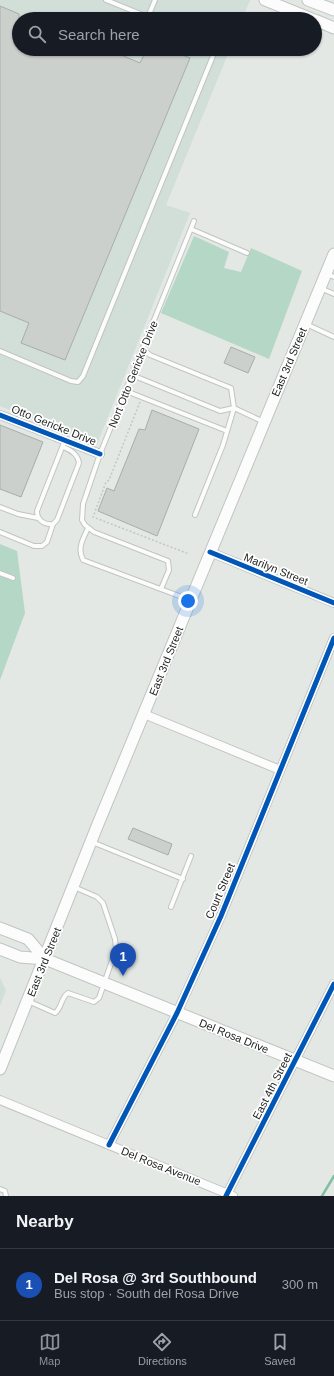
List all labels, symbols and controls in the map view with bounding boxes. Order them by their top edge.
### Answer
search box [12,12,322,56]
icon: search [26,23,48,45]
text: Search here [58,26,140,43]
street label: Nort Otto Gericke Drive [106,319,160,429]
street label: East 3rd Street [269,326,309,398]
street label: Otto Gericke Drive [10,402,98,448]
street label: Marilyn Street [242,551,310,587]
your location [178,591,198,611]
street label: East 3rd Street [147,625,185,697]
street label: Court Street [203,861,237,921]
street label: East 3rd Street [25,926,63,998]
pin: 1 [110,943,136,976]
street label: Del Rosa Drive [197,1017,271,1055]
street label: East 4th Street [250,1051,294,1121]
street label: Del Rosa Avenue [119,1145,203,1187]
text: Nearby [16,1212,74,1231]
text: Del Rosa @ 3rd Southbound [54,1269,257,1286]
text: 1 [25,1277,33,1292]
text: 300 m [282,1277,318,1292]
text: Bus stop · South del Rosa Drive [54,1286,239,1301]
tab: Map [39,1331,61,1367]
tab: Directions [138,1331,187,1367]
tab: Saved [264,1331,295,1367]

